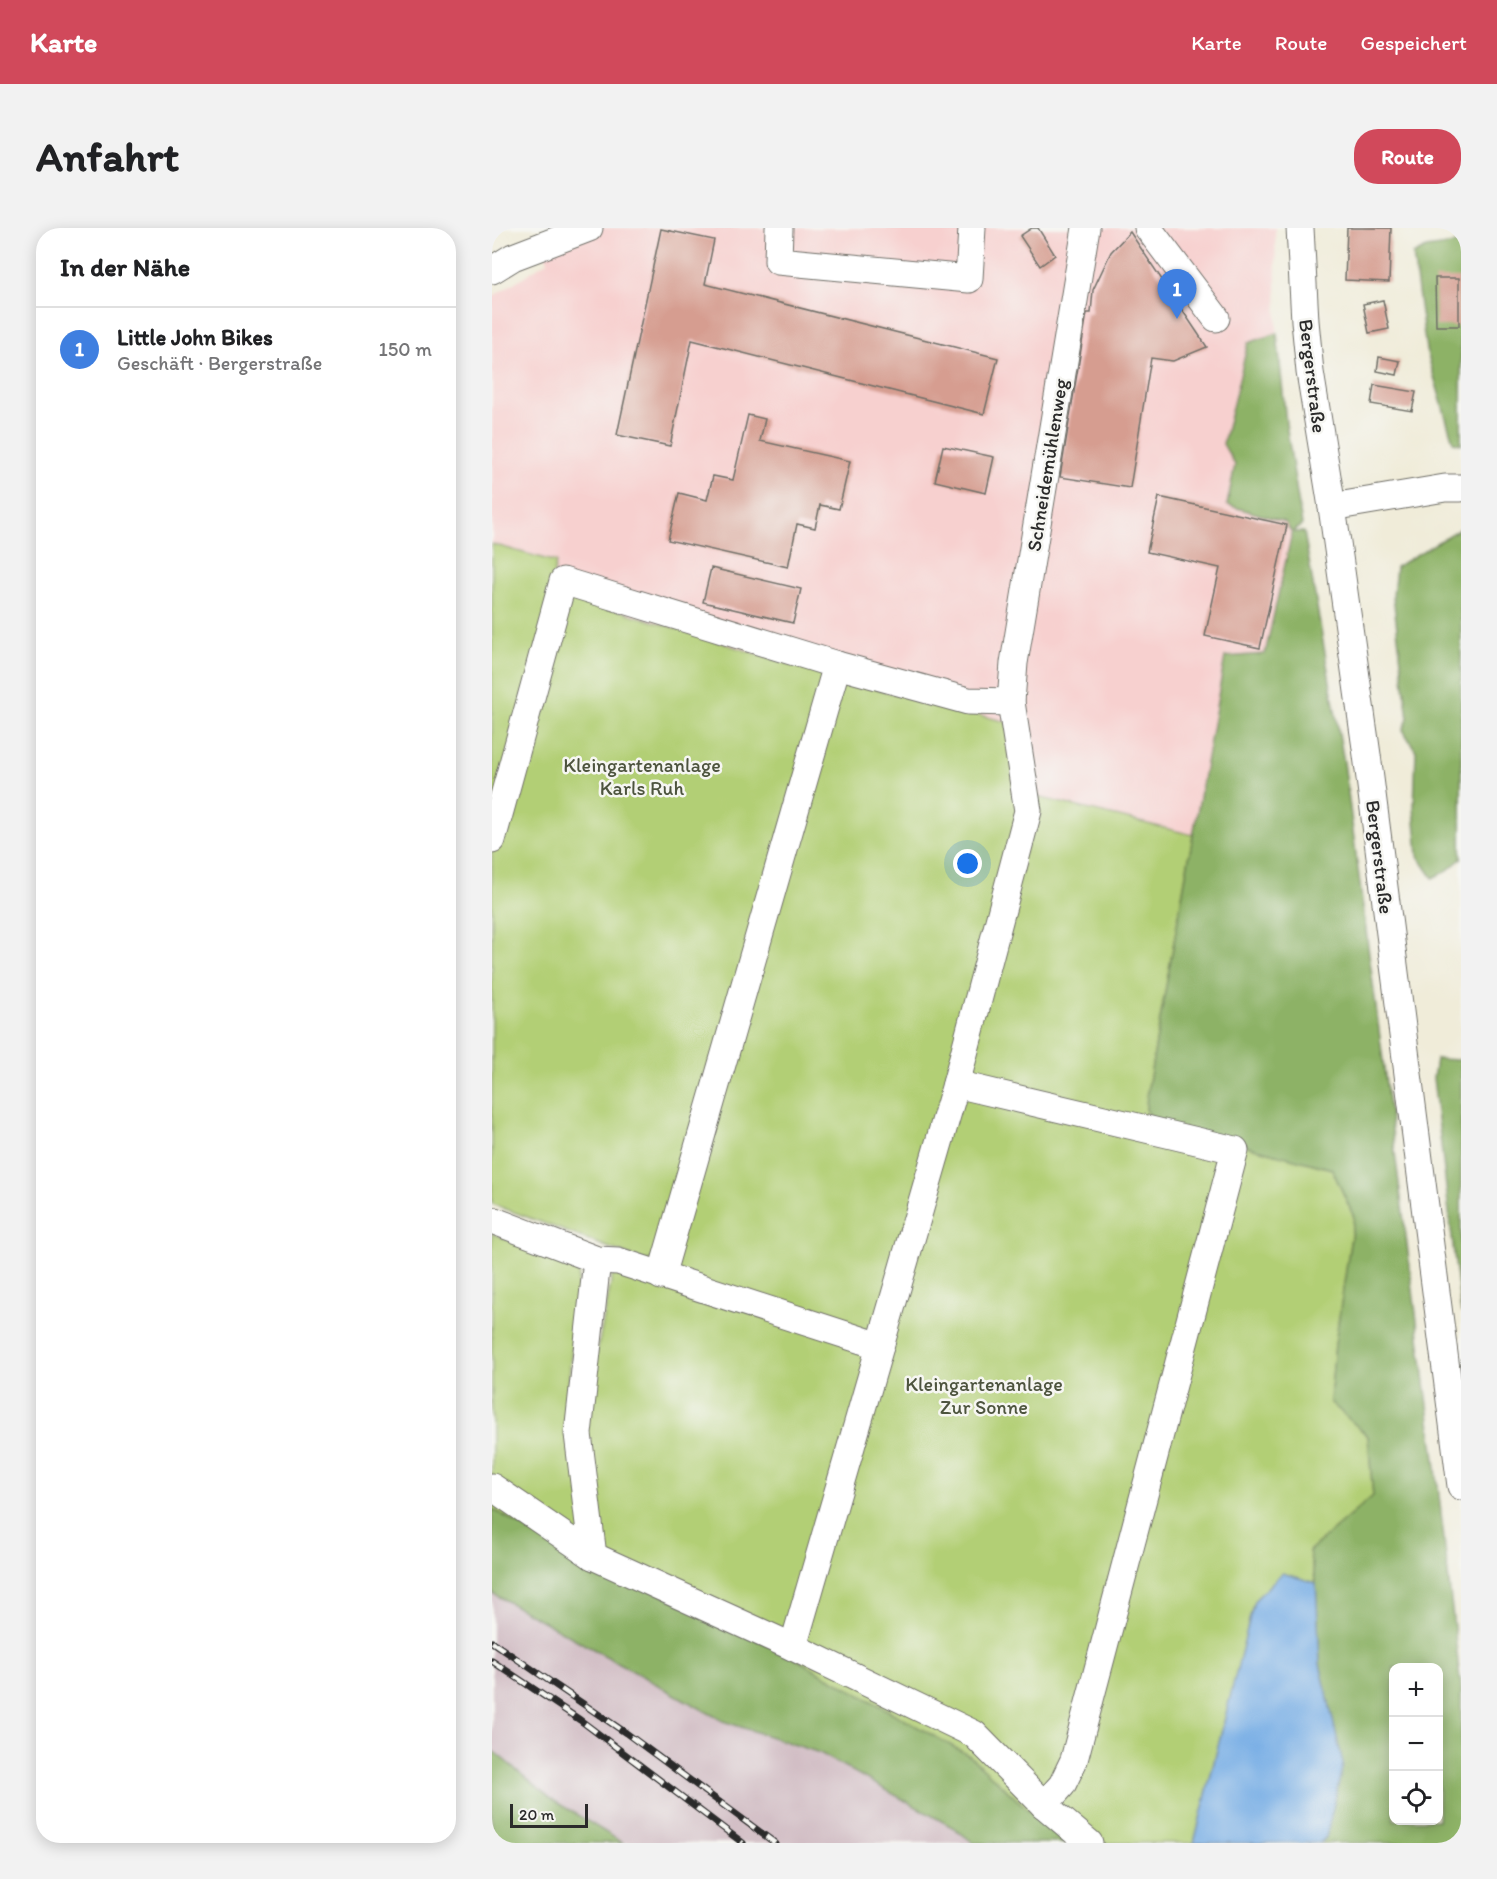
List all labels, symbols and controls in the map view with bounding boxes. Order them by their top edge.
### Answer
text: Karte [30,25,97,59]
text: Karte [1191,30,1242,55]
text: Route [1275,30,1328,55]
text: Gespeichert [1361,30,1467,55]
button: Route [1354,129,1461,184]
text: Anfahrt [36,131,179,182]
text: In der Nähe [60,251,190,283]
pin: 1 [1158,270,1196,319]
street label: Bergerstraße [1294,318,1332,434]
text: Little John Bikes [117,324,273,351]
text: 1 [75,337,84,361]
text: 150 m [379,337,432,361]
text: Geschäft · Bergerstraße [117,351,322,375]
street label: Schneidemühlenweg [1021,376,1073,553]
park label: Kleingartenanlage Karls Ruh [563,753,721,800]
street label: Bergerstraße [1361,799,1399,915]
your location [953,849,982,878]
park label: Kleingartenanlage Zur Sonne [905,1372,1063,1419]
map controls [1389,1663,1443,1825]
button: + [1389,1663,1443,1717]
button: − [1389,1717,1443,1771]
button: locate [1389,1771,1443,1825]
scale bar [510,1801,588,1828]
text: 20 m [519,1805,554,1824]

